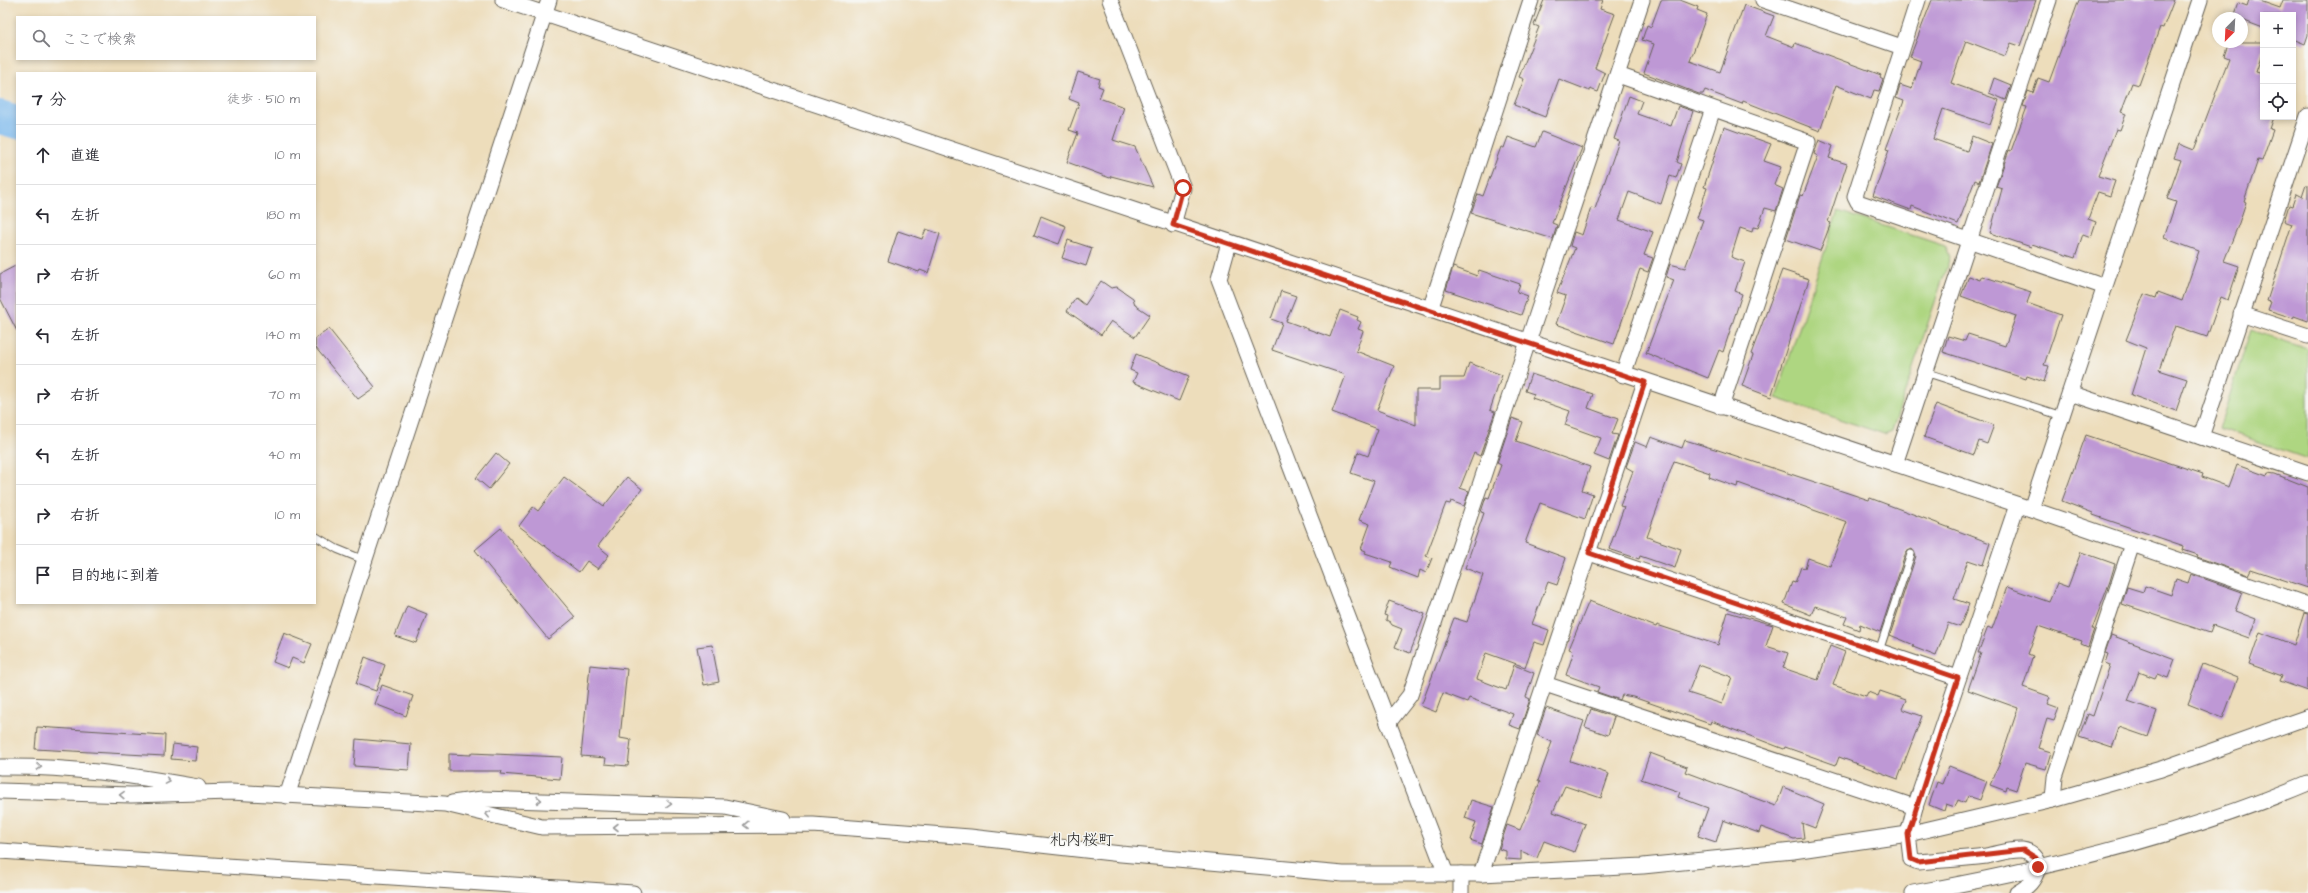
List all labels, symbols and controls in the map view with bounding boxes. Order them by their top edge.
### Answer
north arrow [2212,12,2248,48]
map controls [2260,12,2296,120]
button: + [2260,12,2296,48]
search box [16,16,316,60]
icon: search [30,27,52,49]
text: ここで検索 [62,29,137,50]
button: − [2260,48,2296,84]
button: locate [2260,84,2296,120]
text: 7 分 [32,88,66,112]
text: 徒歩 · 510 m [227,90,300,108]
icon: ahead [32,144,54,166]
text: 直進 [70,145,100,166]
text: 10 m [275,146,300,164]
route start [1174,179,1192,197]
icon: left [32,204,54,226]
text: 左折 [70,205,100,226]
text: 180 m [266,206,300,224]
icon: right [32,264,54,286]
text: 右折 [70,265,100,286]
text: 60 m [268,266,300,284]
icon: left [32,324,54,346]
text: 左折 [70,325,100,346]
text: 140 m [266,326,300,344]
icon: right [32,384,54,406]
text: 右折 [70,385,100,406]
text: 70 m [268,386,300,404]
icon: left [32,444,54,466]
text: 左折 [70,445,100,466]
text: 40 m [268,446,300,464]
icon: right [32,504,54,526]
text: 右折 [70,505,100,526]
text: 10 m [275,506,300,524]
icon: arrive [32,564,54,586]
text: 目的地に到着 [70,565,160,586]
one-way arrow [36,763,42,772]
one-way arrow [165,776,171,785]
one-way arrow [119,790,125,799]
one-way arrow [536,796,542,805]
one-way arrow [666,800,672,808]
one-way arrow [485,811,491,819]
one-way arrow [743,821,749,830]
one-way arrow [613,823,619,831]
district label: 札内桜町 [1050,829,1114,851]
route end [2029,858,2047,876]

